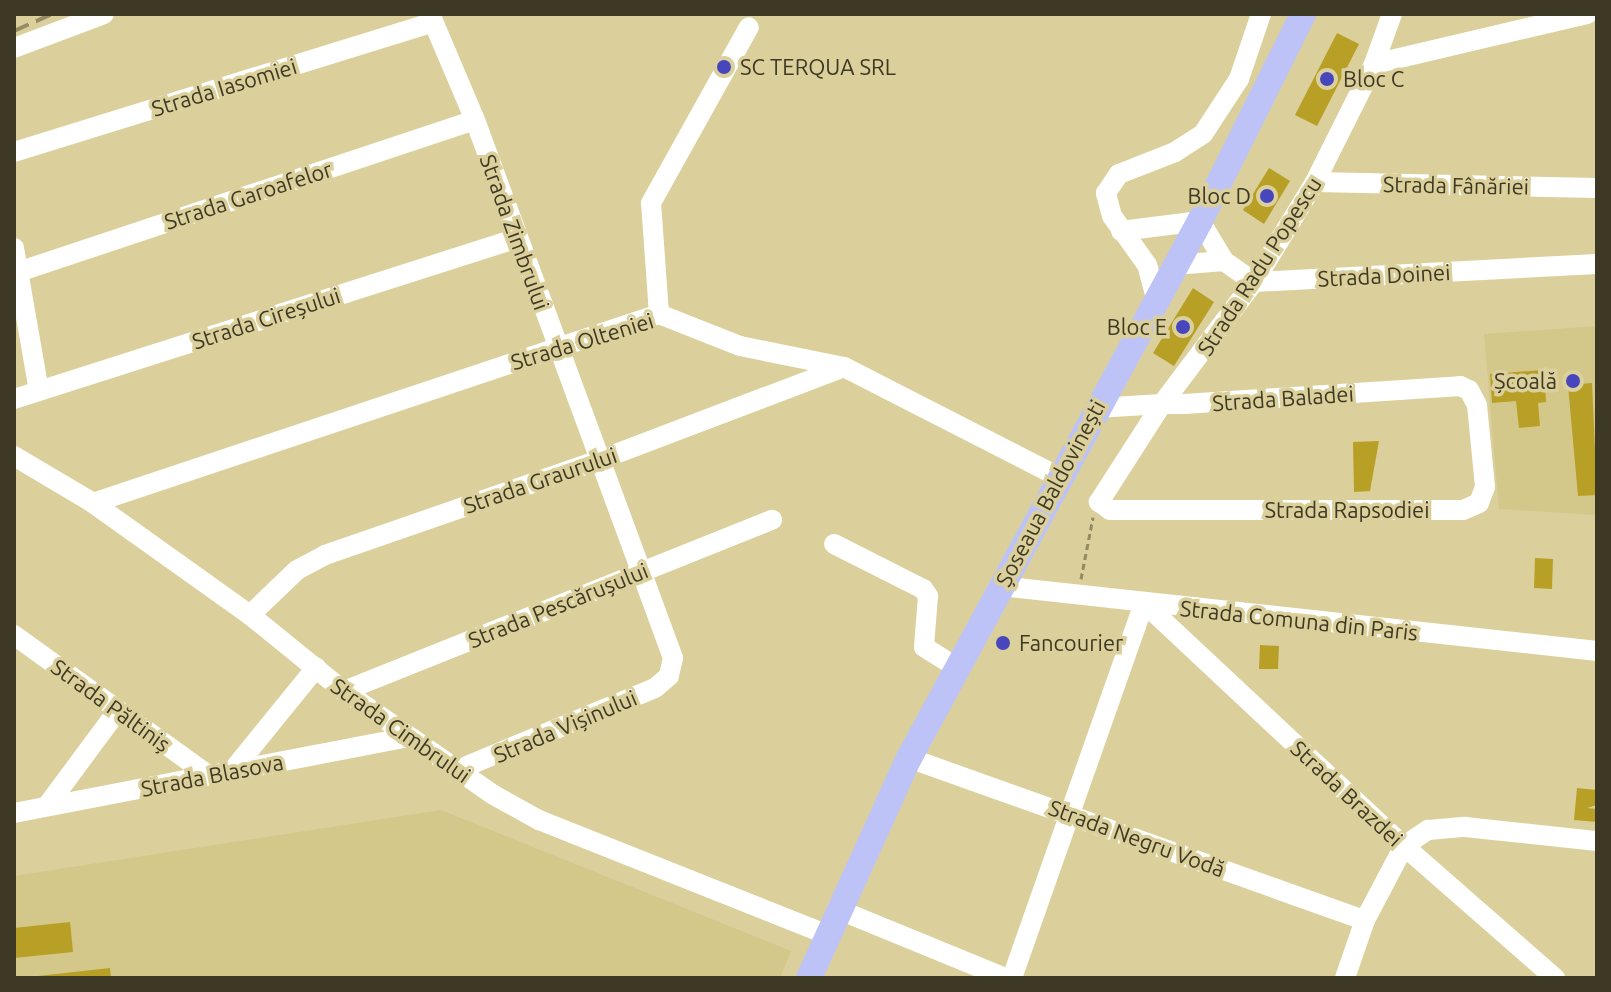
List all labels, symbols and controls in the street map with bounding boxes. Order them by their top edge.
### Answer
street label: Strada Iasomiei [148,52,300,122]
place label: SC TERQUA SRL [740,54,896,80]
marker: SC TERQUA SRL [715,58,733,76]
place label: Bloc C [1343,66,1404,92]
marker: Bloc C [1318,70,1336,88]
street label: Strada Zimbrului [475,151,555,313]
street label: Strada Garoafelor [161,155,335,235]
street label: Strada Fânăriei [1383,171,1529,199]
street label: Strada Radu Popescu [1191,172,1327,360]
place label: Bloc D [1188,183,1251,209]
marker: Bloc D [1258,187,1276,205]
street label: Strada Doinei [1317,258,1451,292]
street label: Strada Cireșului [189,282,343,354]
street label: Strada Olteniei [507,307,657,375]
place label: Bloc E [1107,314,1167,340]
marker: Bloc E [1174,318,1192,336]
place label: Școală [1494,368,1557,394]
marker: Școală [1564,372,1582,390]
street label: Strada Baladei [1211,380,1355,416]
street label: Șoseaua Baldovinești [990,395,1110,591]
street label: Strada Graurului [460,441,620,519]
street label: Strada Rapsodiei [1265,497,1429,523]
street label: Strada Pescărușului [464,557,652,653]
street label: Strada Comuna din Paris [1179,594,1419,646]
place label: Fancourier [1019,630,1123,656]
marker: Fancourier [994,634,1012,652]
street label: Strada Păltiniș [46,653,176,757]
street label: Strada Cimbrului [326,672,476,788]
street label: Strada Vișinului [490,684,640,768]
street label: Strada Brazdei [1286,735,1408,851]
street label: Strada Blasova [139,748,285,802]
street label: Strada Negru Vodă [1045,794,1229,882]

